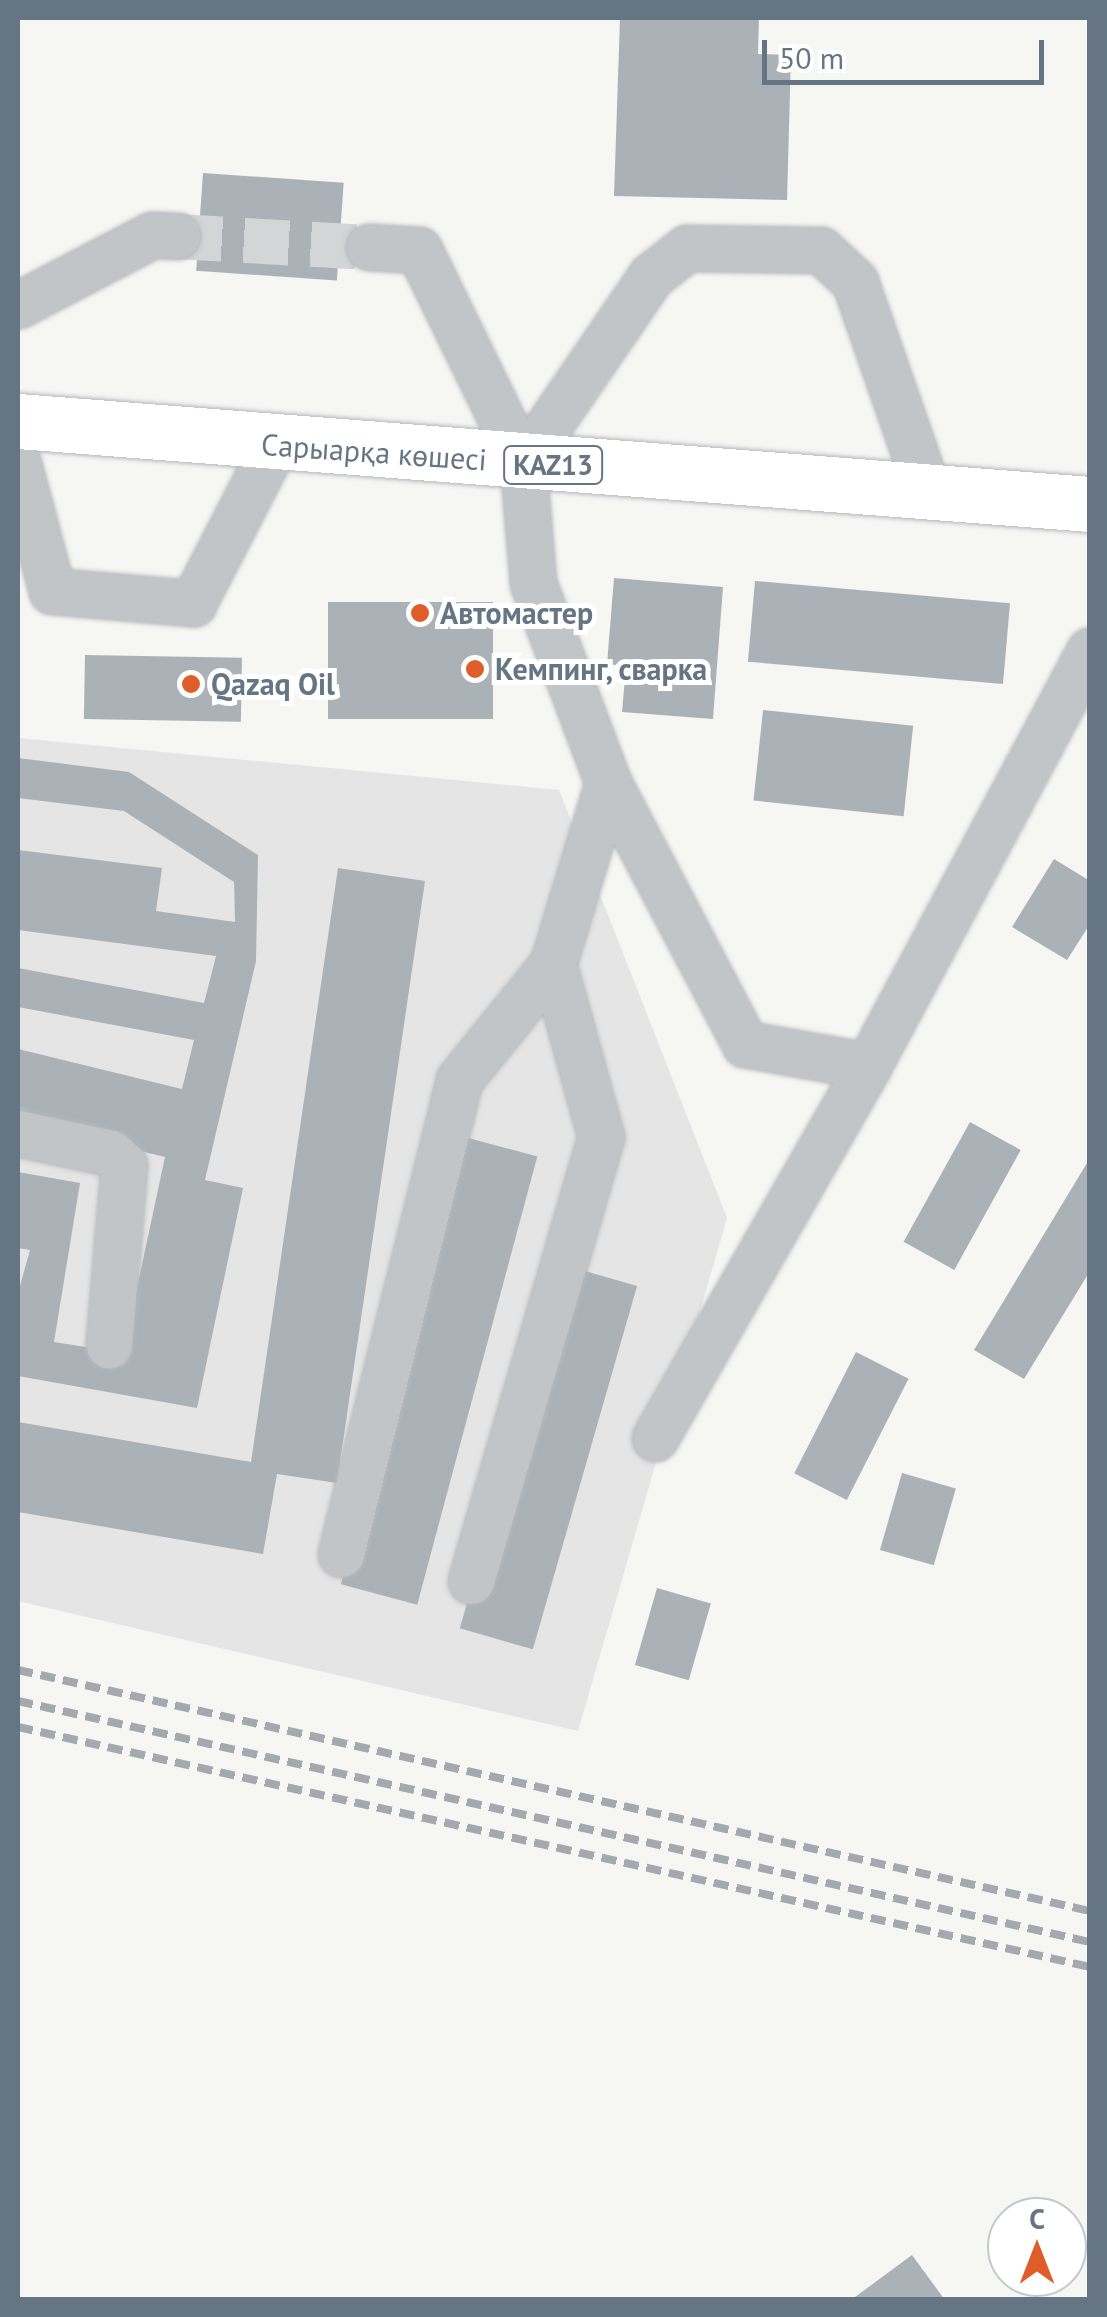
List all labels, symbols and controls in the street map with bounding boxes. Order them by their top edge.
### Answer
scale bar [767,20,1050,82]
text: 50 m [779,38,844,77]
street label: Сарыарқа көшесі [260,426,488,478]
road number: KAZ13 [503,442,603,488]
place label: Автомастер [440,595,593,631]
marker: Автомастер [409,602,431,624]
place label: Кемпинг, сварка [495,651,709,687]
marker: Кемпинг, сварка [464,658,486,680]
place label: Qazaq Oil [211,666,335,702]
marker: Qazaq Oil [180,673,202,695]
north arrow [987,2197,1087,2297]
text: С [1029,2200,1045,2237]

